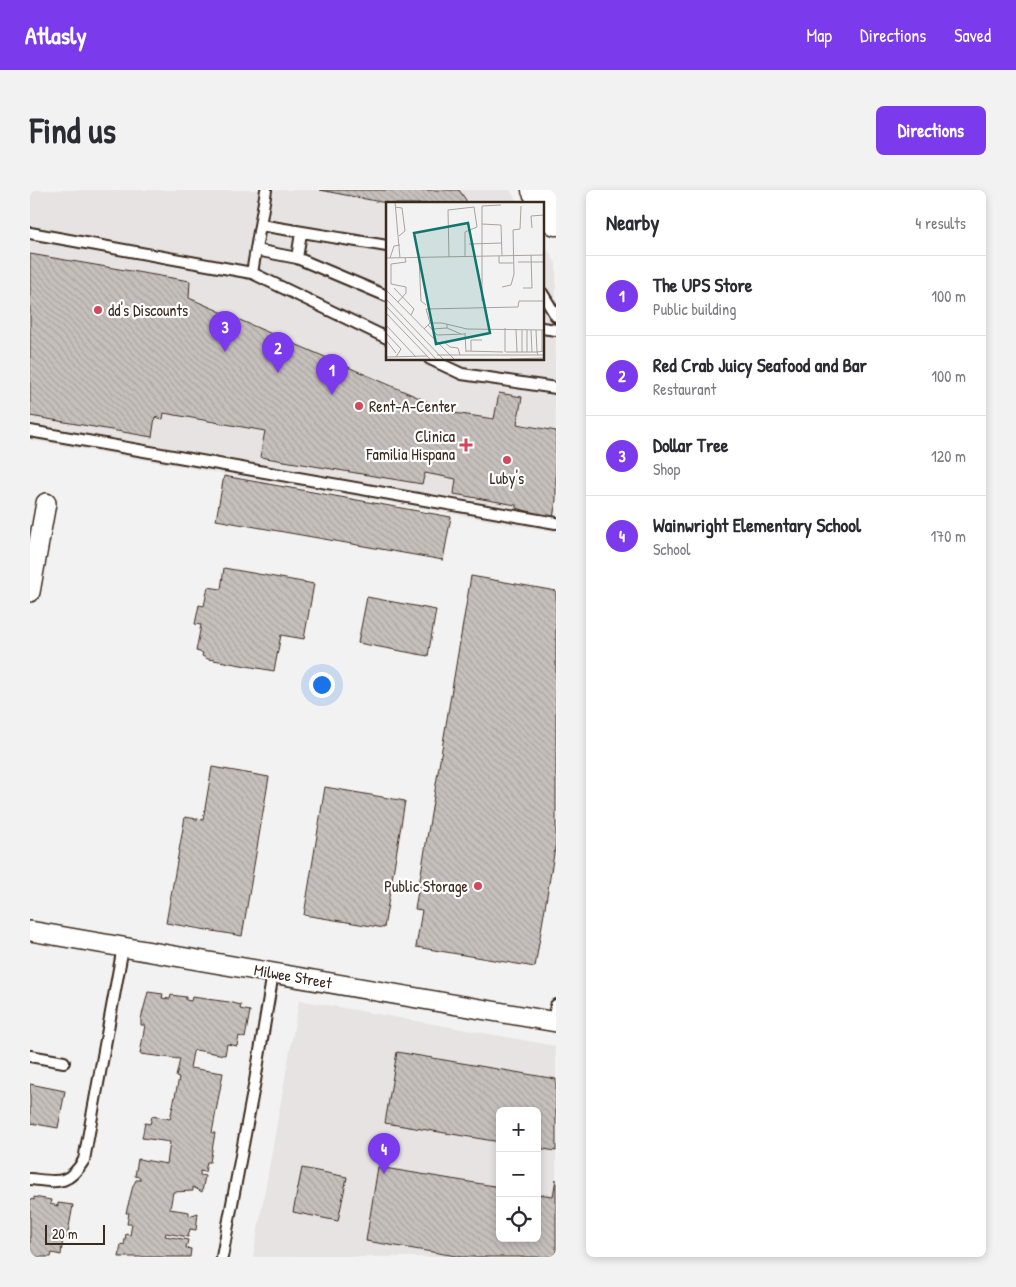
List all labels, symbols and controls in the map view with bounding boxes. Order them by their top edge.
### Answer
text: Atlasly [25,19,87,51]
text: Map [807,23,832,48]
text: Directions [860,23,926,48]
text: Saved [954,23,991,48]
button: Directions [876,106,986,155]
text: Find us [30,107,116,154]
inset map [386,202,544,360]
text: Nearby [606,208,659,237]
text: 4 results [915,212,966,234]
text: The UPS Store [653,272,752,298]
text: 1 [619,285,625,307]
text: 100 m [931,285,966,307]
text: Public building [653,298,736,320]
place label: dd's Discounts [108,299,188,321]
marker: dd's Discounts [92,304,104,316]
pin: 3 [209,311,241,352]
pin: 2 [262,332,294,373]
text: Red Crab Juicy Seafood and Bar [653,352,867,378]
pin: 1 [316,354,348,395]
text: 2 [618,365,626,387]
text: 100 m [931,365,966,387]
text: Restaurant [653,378,716,400]
place label: Rent-A-Center [369,395,457,417]
marker: Rent-A-Center [353,400,365,412]
place label: Clinica Familia Hispana [366,425,455,465]
text: Dollar Tree [653,432,728,458]
marker: Clinica Familia Hispana [459,438,473,452]
text: 3 [618,445,626,467]
text: 120 m [931,445,966,467]
marker: Luby's [501,454,513,466]
text: Shop [653,458,680,480]
place label: Luby's [490,467,524,489]
text: Wainwright Elementary School [653,512,861,538]
text: 4 [619,525,625,547]
text: 170 m [931,525,966,547]
text: School [653,538,690,560]
your location [309,672,335,698]
place label: Public Storage [384,875,469,897]
marker: Public Storage [472,880,484,892]
street label: Milwee Street [252,958,334,994]
map controls [496,1107,541,1242]
button: + [496,1107,541,1152]
pin: 4 [368,1133,400,1174]
button: − [496,1152,541,1197]
button: locate [496,1197,541,1242]
scale bar [45,1222,105,1245]
text: 20 m [52,1224,78,1243]

